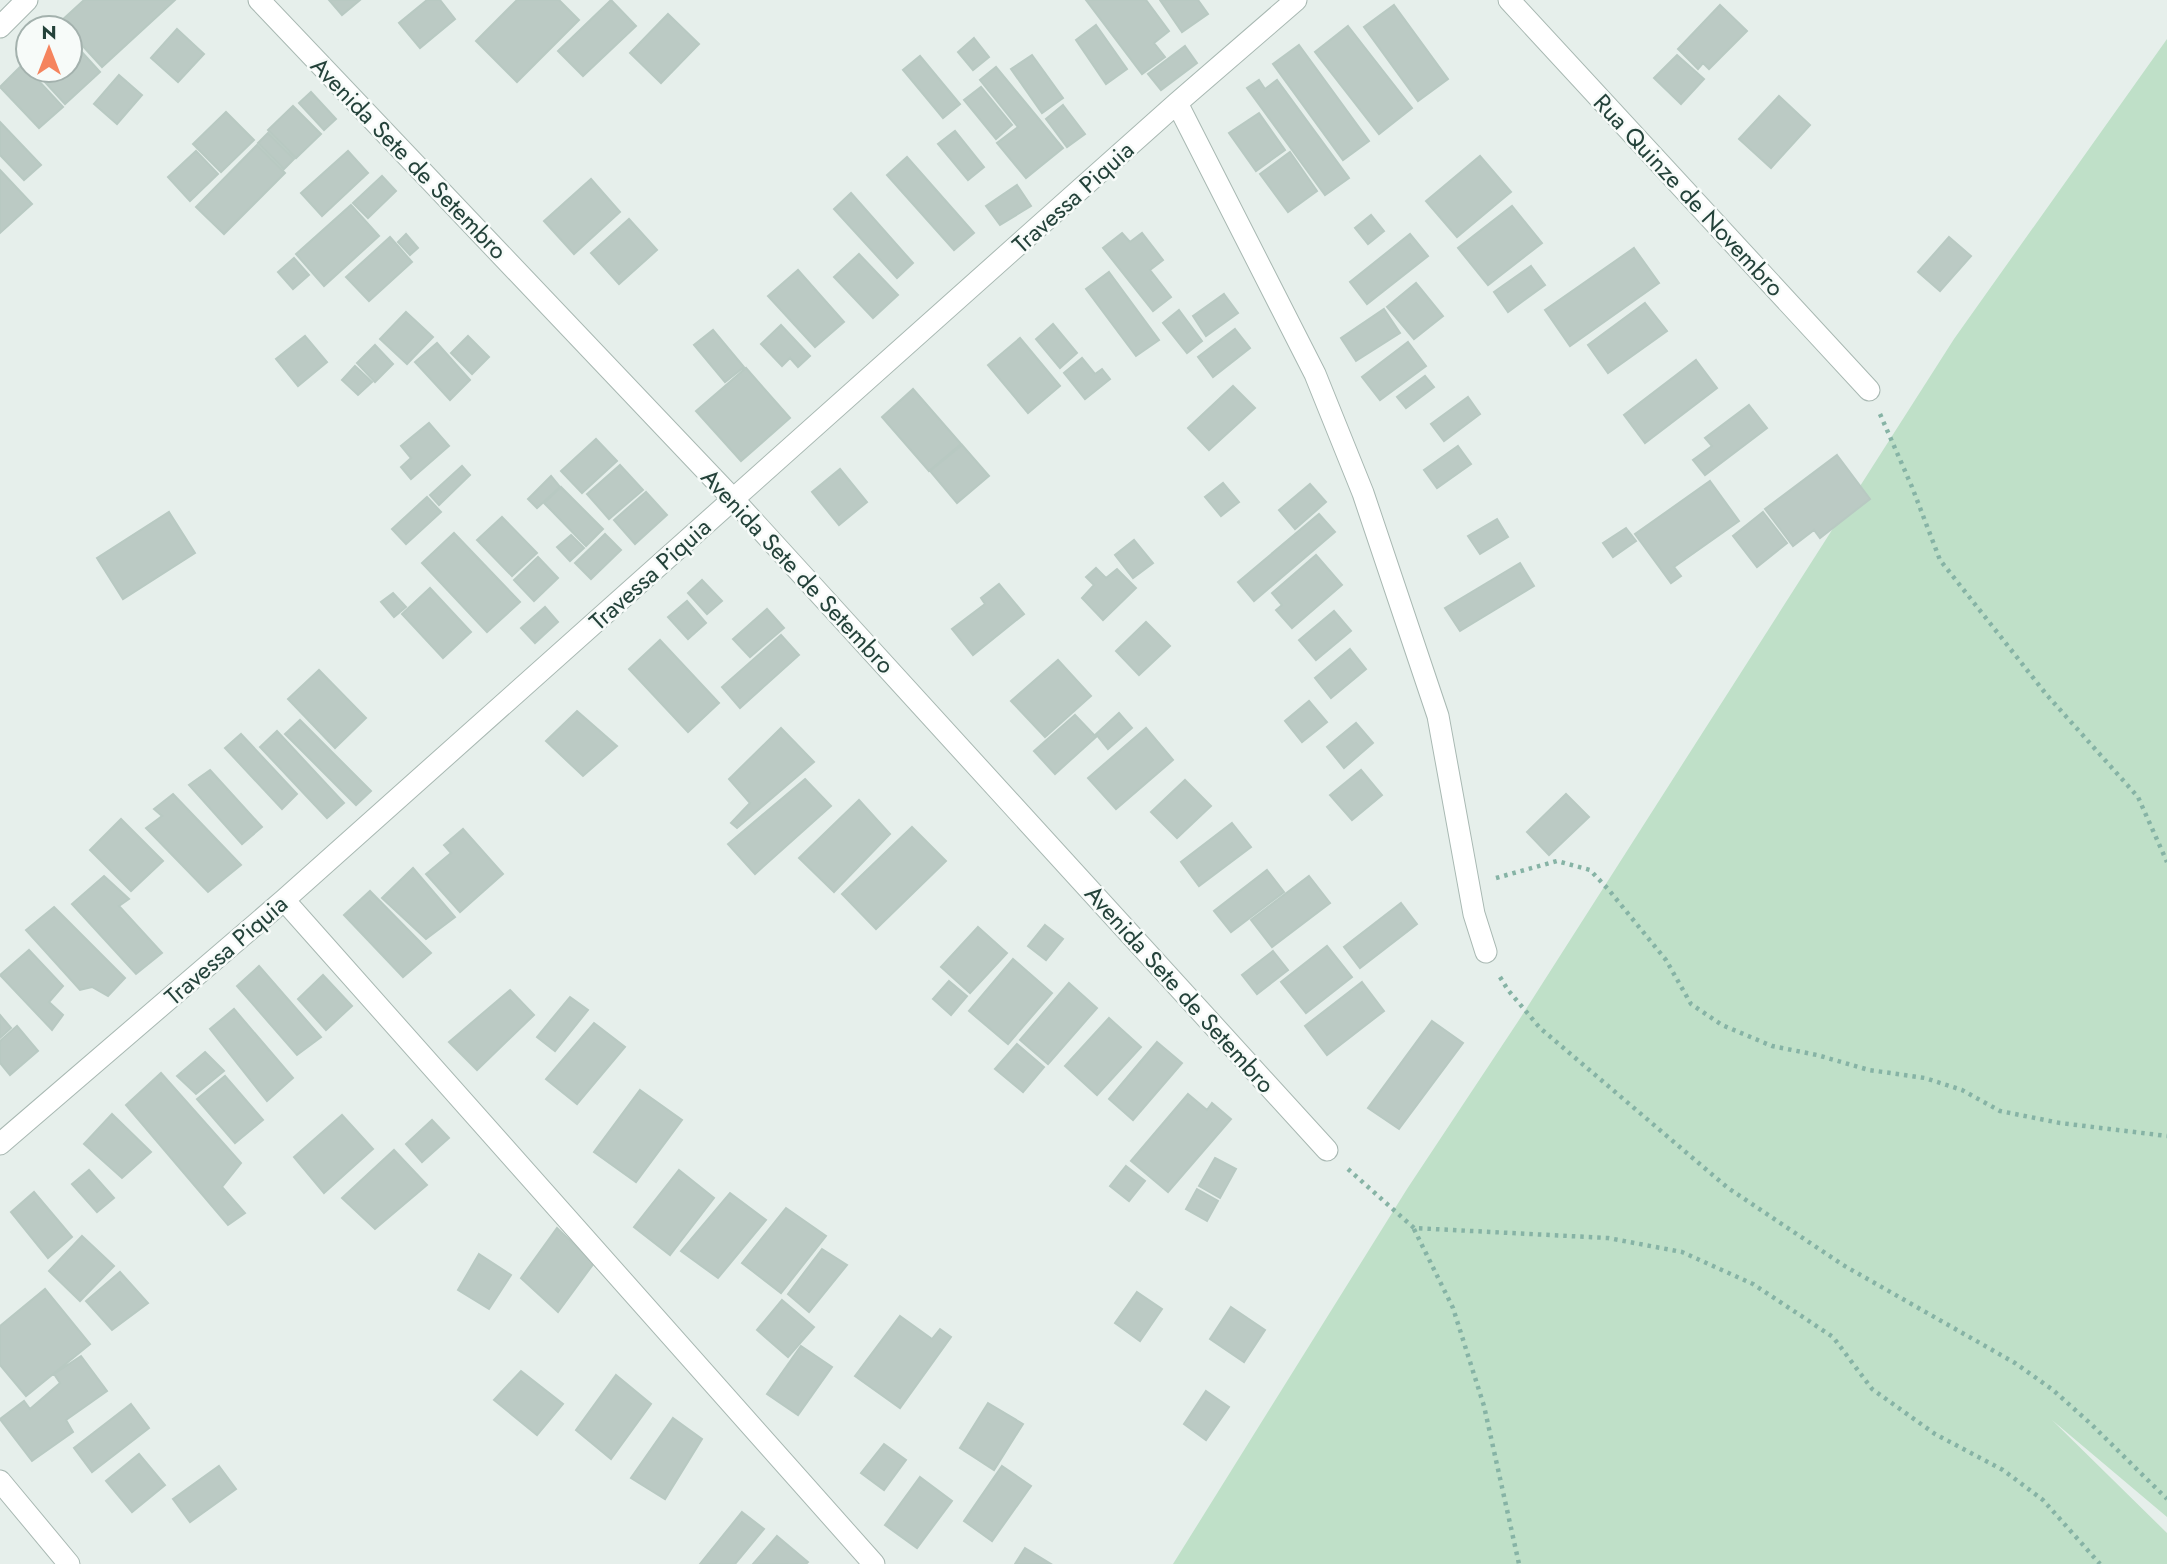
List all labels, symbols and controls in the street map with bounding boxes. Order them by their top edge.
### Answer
north arrow [14,14,84,84]
text: N [41,19,57,46]
street label: Avenida Sete de Setembro [303,49,515,267]
street label: Rua Quinze de Novembro [1586,86,1792,304]
street label: Travessa Piquia [1004,133,1142,261]
street label: Avenida Sete de Setembro [693,460,903,682]
street label: Travessa Piquia [581,510,719,638]
street label: Avenida Sete de Setembro [1077,877,1283,1101]
street label: Travessa Piquia [157,887,295,1013]

